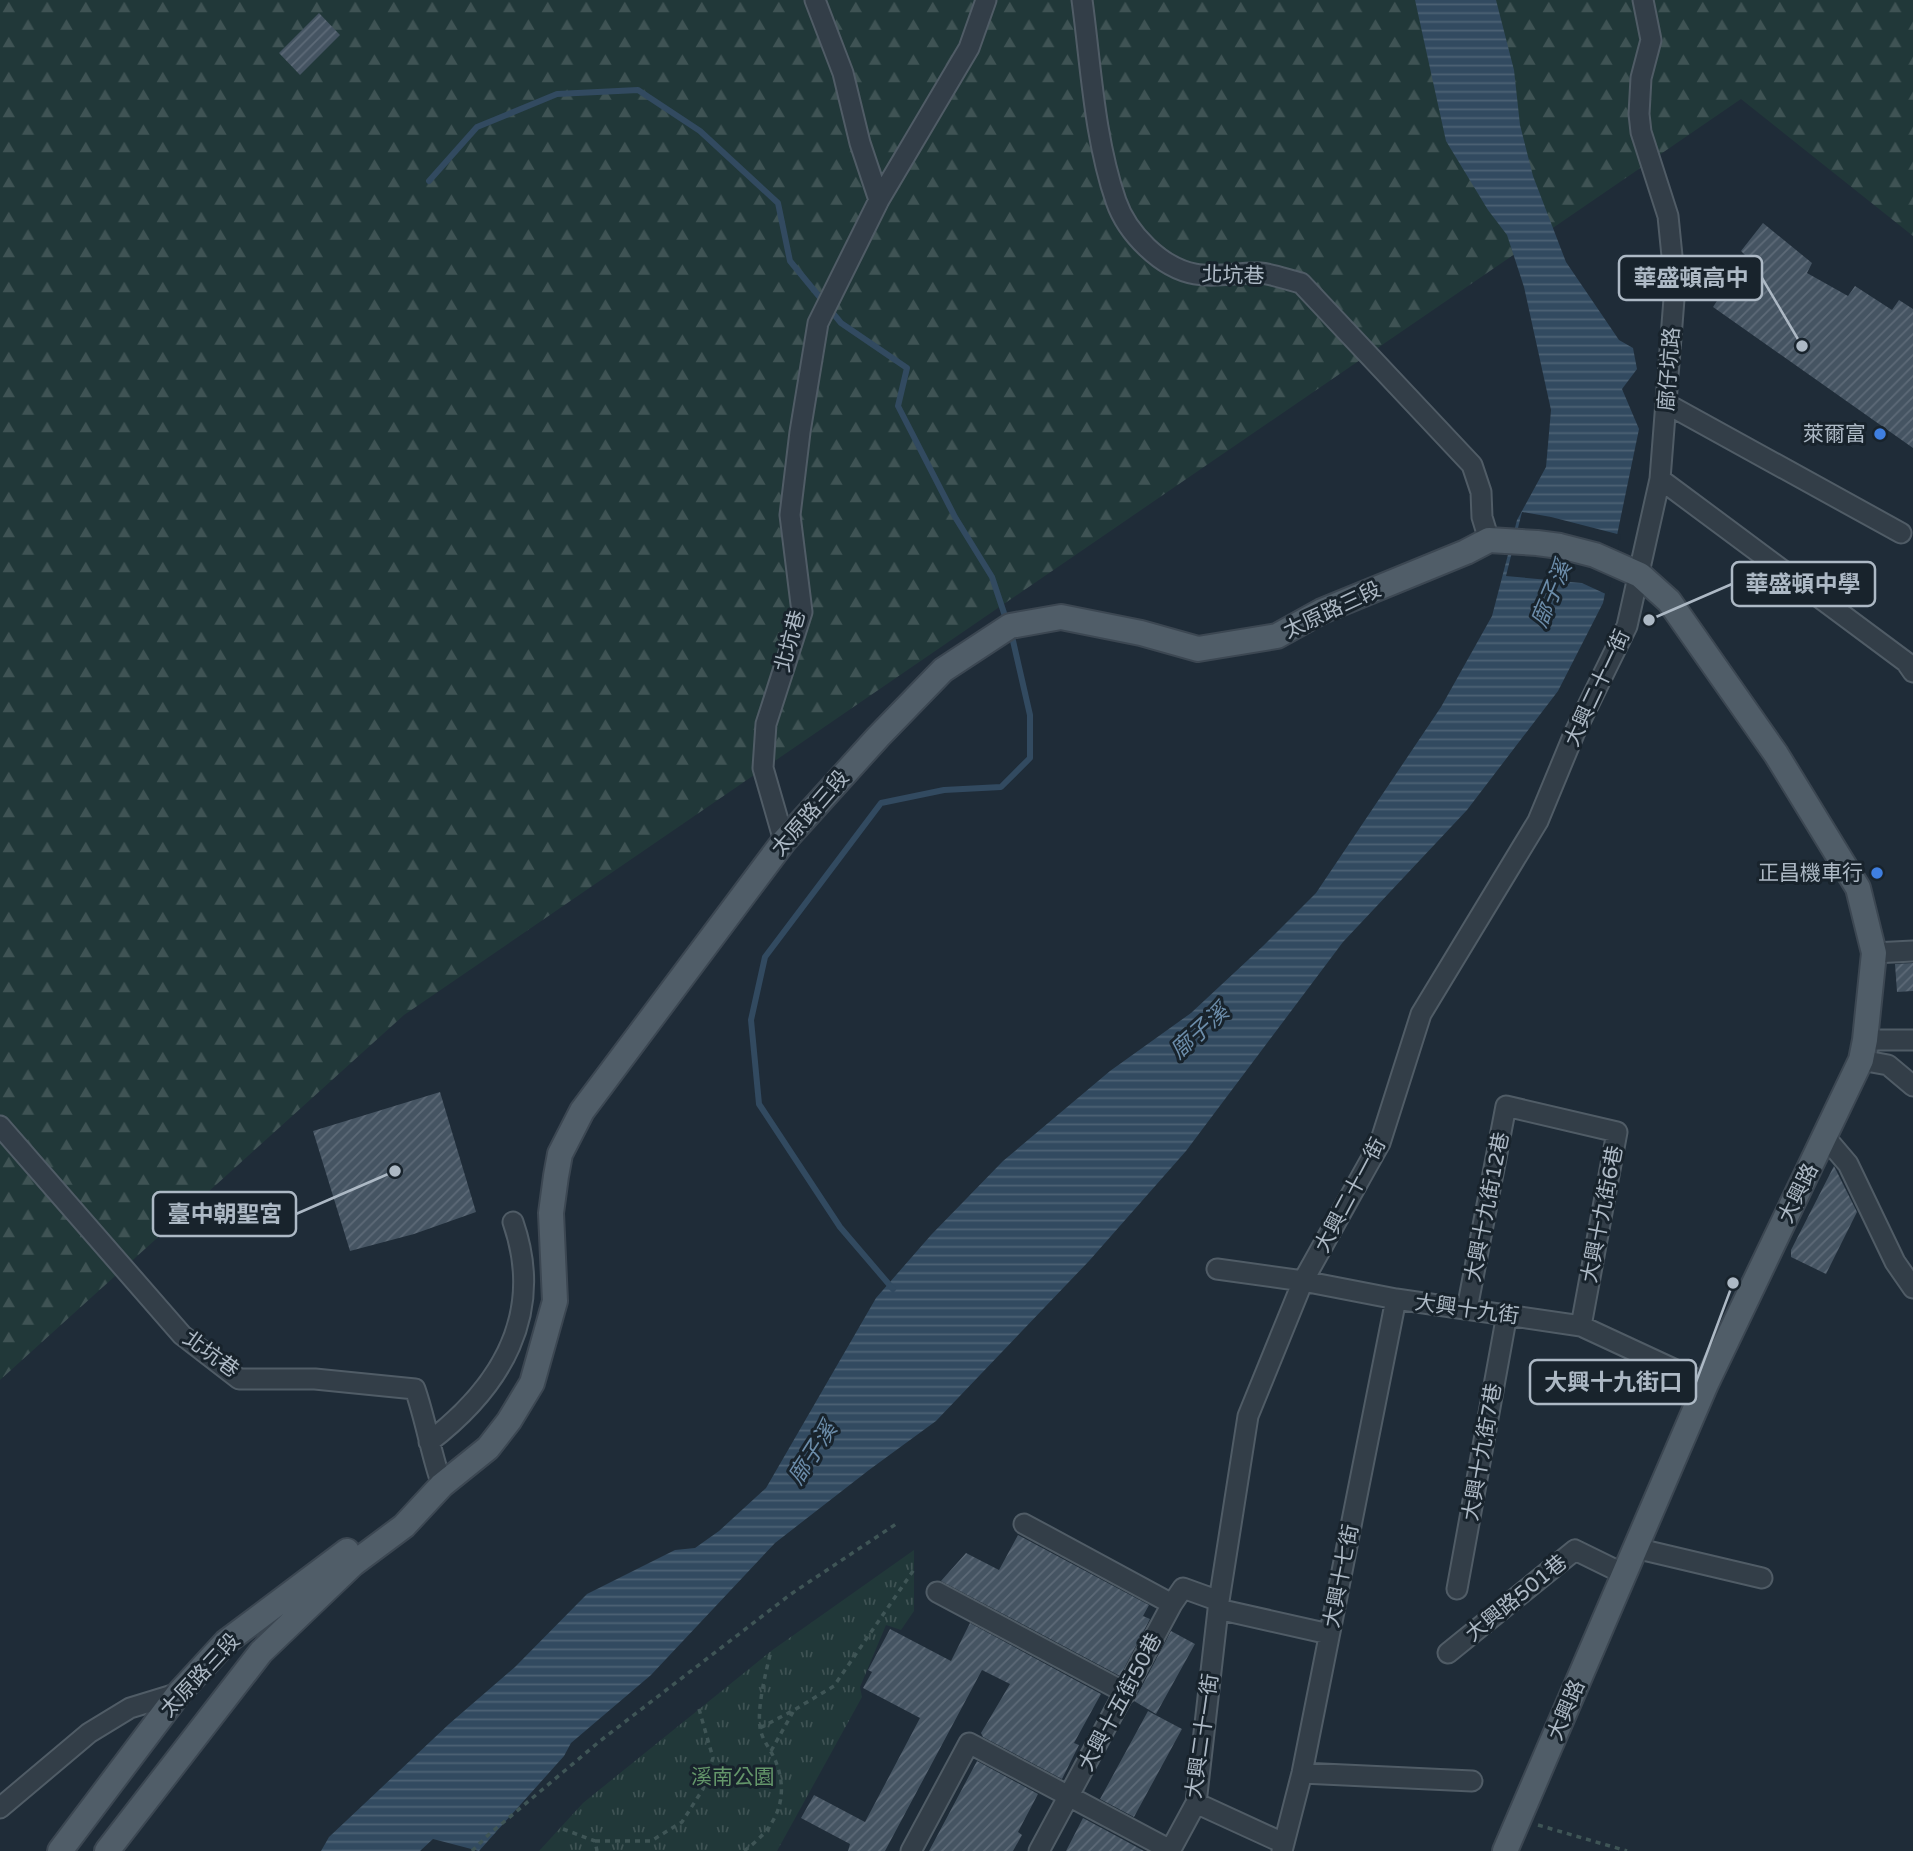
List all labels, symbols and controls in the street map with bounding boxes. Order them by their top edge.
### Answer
callout: 華盛頓高中 [1619,256,1762,300]
street label: 北坑巷 [1201,262,1265,289]
text: 華盛頓高中 [1634,265,1749,293]
street label: 廍仔坑路 [1654,326,1685,412]
place label: 萊爾富 [1803,422,1866,447]
marker: 萊爾富 [1872,426,1888,442]
water label: 廍子溪 [1526,554,1579,632]
callout: 華盛頓中學 [1732,562,1875,606]
text: 華盛頓中學 [1746,571,1861,599]
street label: 太原路三段 [1279,577,1385,644]
street label: 北坑巷 [770,607,811,675]
street label: 大興二十一街 [1559,626,1635,751]
street label: 太原路三段 [767,766,854,861]
place label: 正昌機車行 [1758,861,1863,886]
marker: 正昌機車行 [1869,865,1885,881]
water label: 廍子溪 [1165,996,1237,1065]
street label: 大興十九街12巷 [1461,1130,1514,1284]
street label: 大興二十一街 [1310,1134,1391,1257]
street label: 大興十九街6巷 [1577,1143,1628,1285]
street label: 大興路 [1773,1159,1823,1227]
callout: 臺中朝聖宮 [153,1192,296,1236]
text: 臺中朝聖宮 [168,1201,283,1229]
street label: 大興十九街 [1413,1290,1521,1329]
street label: 北坑巷 [178,1326,244,1383]
callout: 大興十九街口 [1530,1360,1696,1404]
text: 大興十九街口 [1544,1369,1682,1397]
street label: 大興十九街7巷 [1458,1381,1507,1523]
water label: 廍子溪 [782,1414,845,1490]
street label: 大興十七街 [1319,1522,1364,1630]
street label: 大興路501巷 [1460,1550,1572,1647]
street label: 太原路三段 [155,1628,245,1722]
street label: 大興十五街50巷 [1074,1629,1167,1775]
street label: 大興二十一街 [1181,1672,1224,1800]
street label: 大興路 [1543,1676,1590,1744]
park label: 溪南公園 [691,1765,775,1790]

